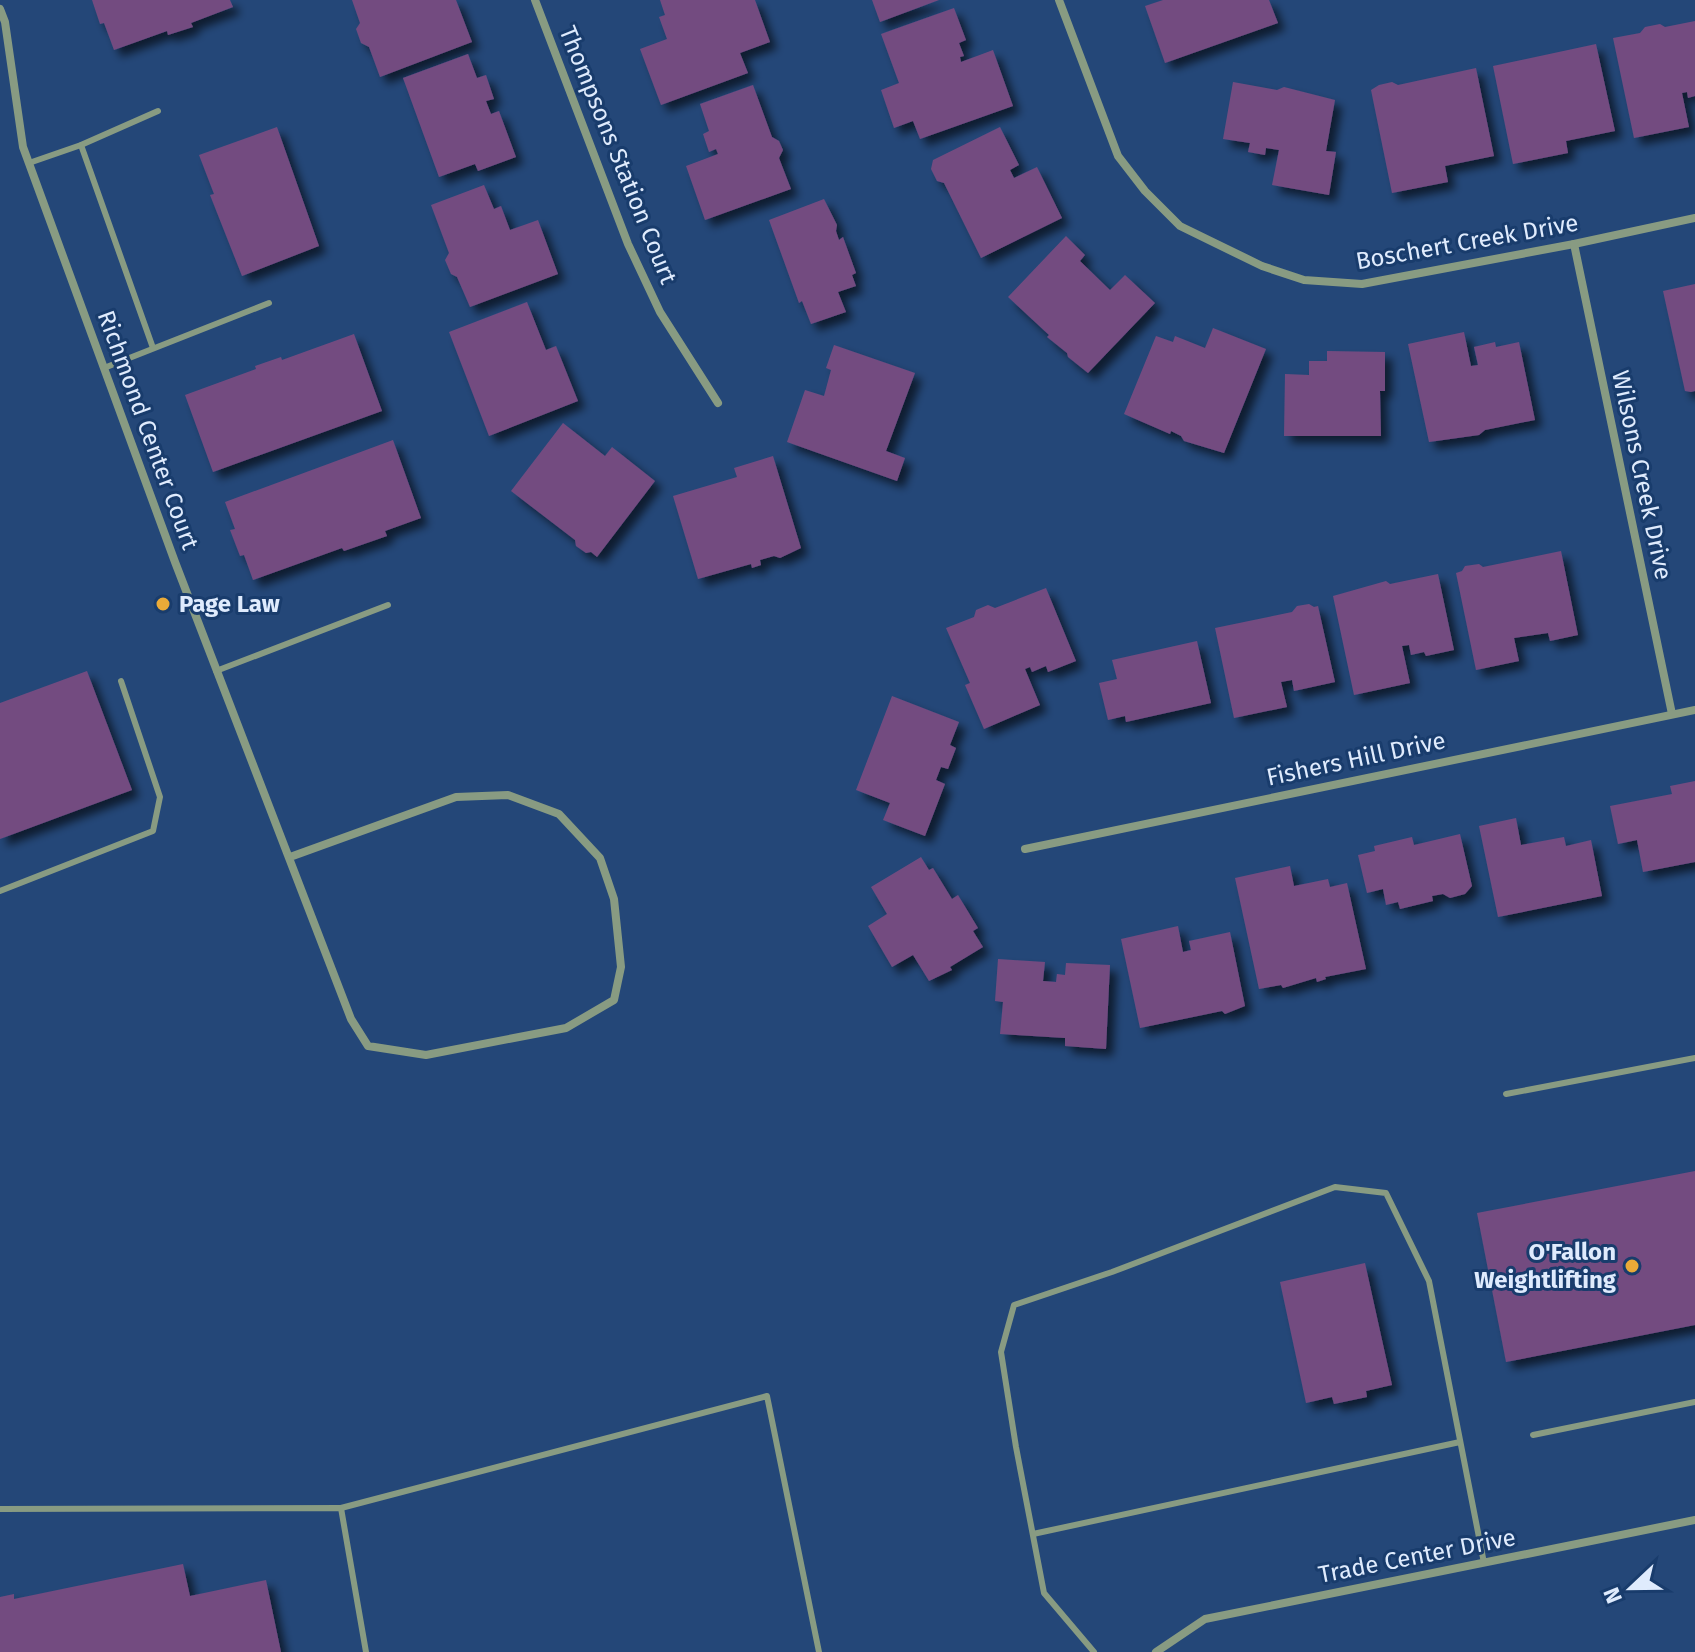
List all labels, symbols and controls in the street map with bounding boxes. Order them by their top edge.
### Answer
street label: Thompsons Station Court [553,22,683,288]
street label: Boschert Creek Drive [1354,209,1580,275]
street label: Richmond Center Court [92,307,204,554]
street label: Wilsons Creek Drive [1606,368,1678,582]
place label: Page Law [179,590,280,618]
marker: Page Law [154,595,172,613]
street label: Fishers Hill Drive [1264,726,1448,792]
place label: O'Fallon Weightlifting [1474,1238,1617,1294]
marker: O'Fallon Weightlifting [1623,1257,1641,1275]
street label: Trade Center Drive [1316,1523,1518,1589]
north arrow [1591,1548,1671,1628]
text: N [1598,1583,1628,1607]

